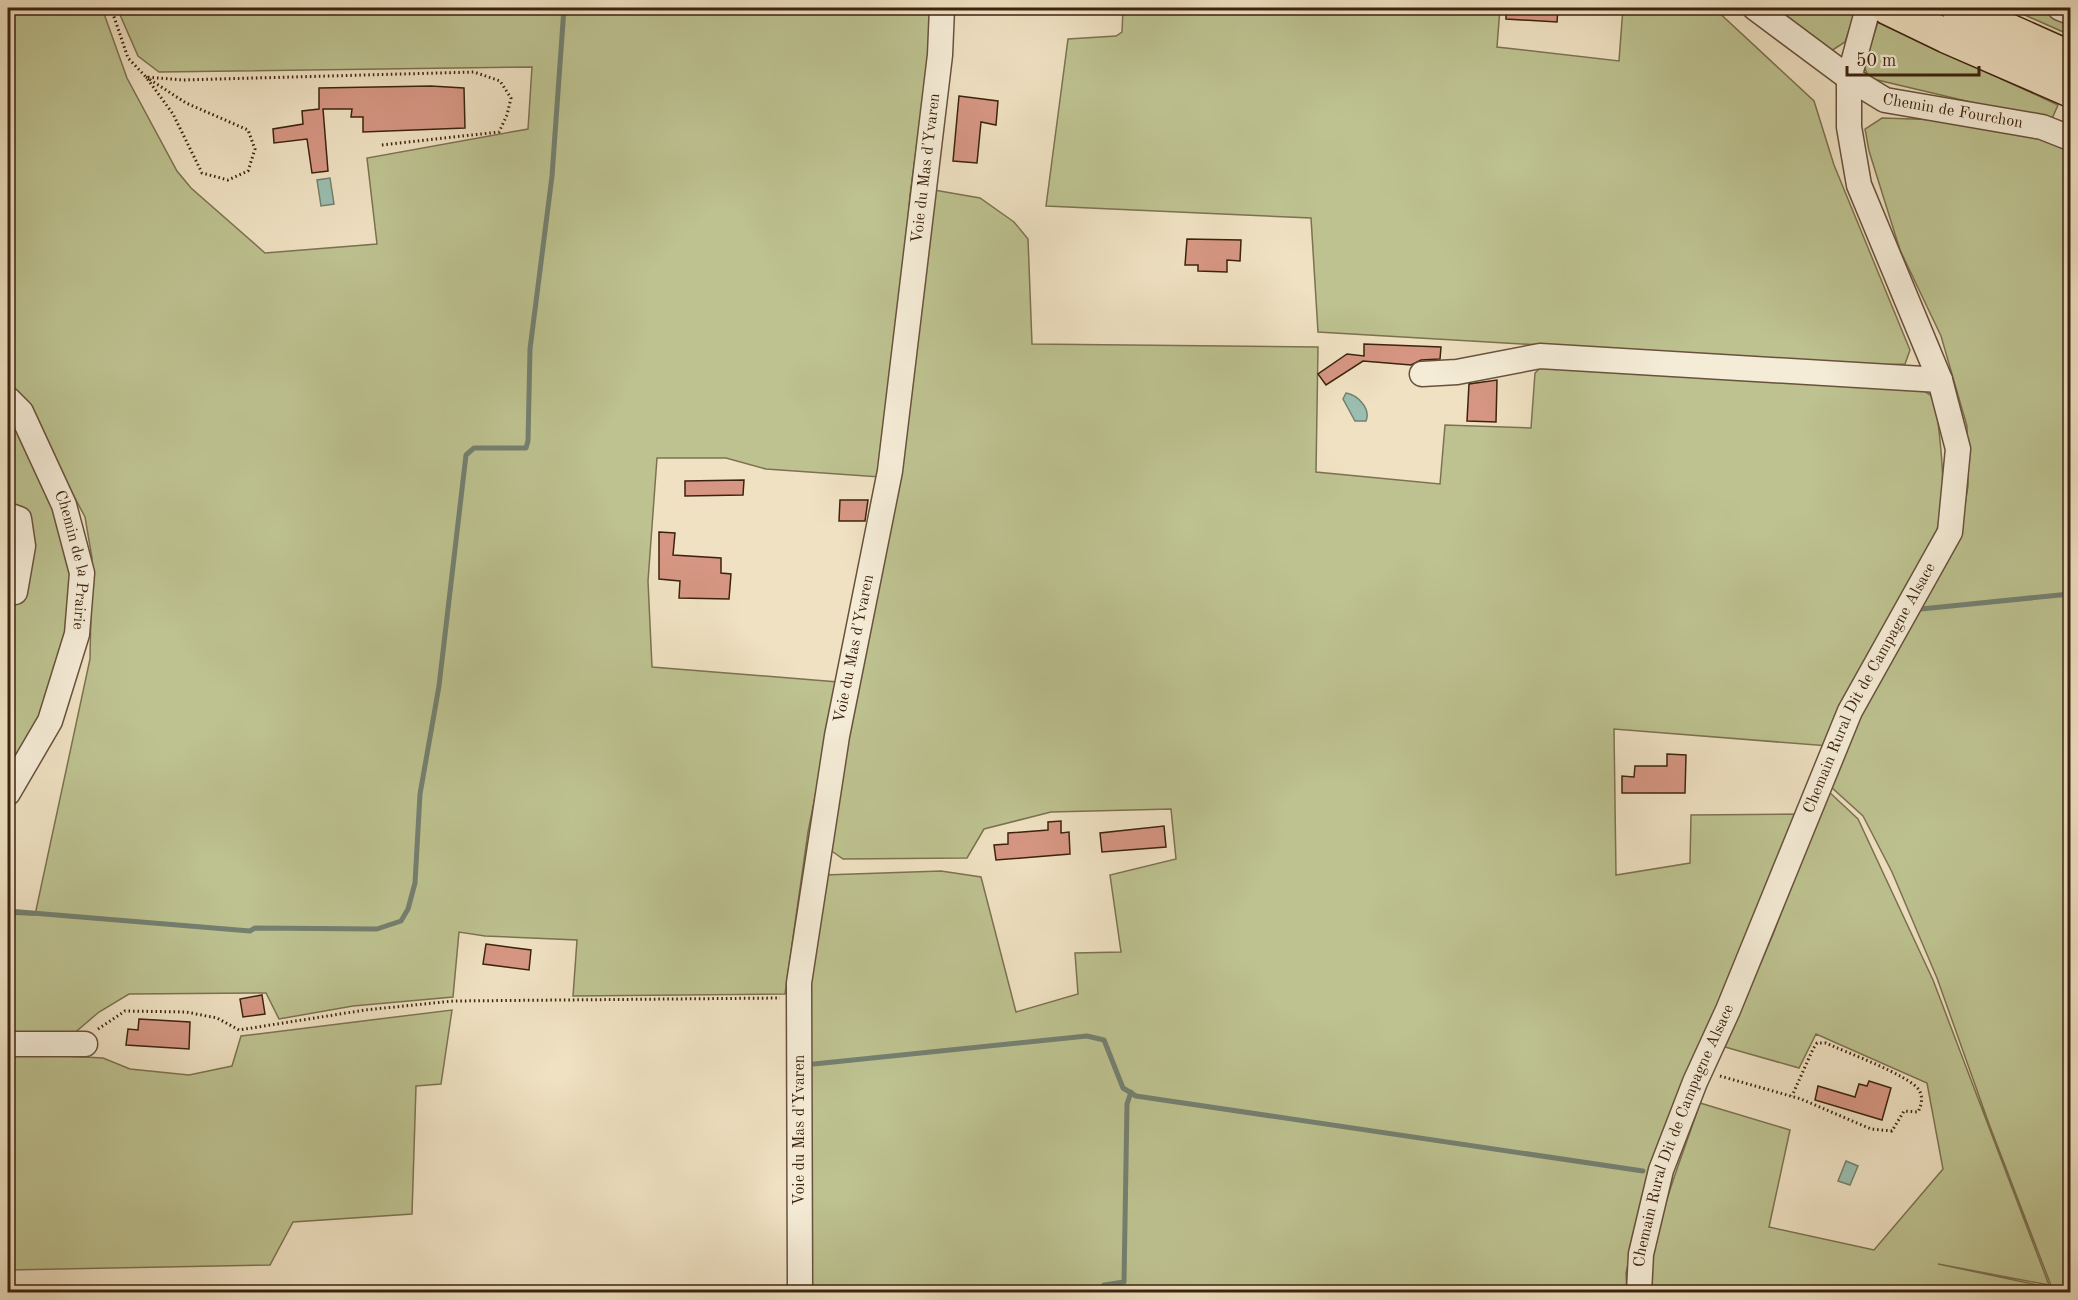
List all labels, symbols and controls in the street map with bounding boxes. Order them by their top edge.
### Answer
scale bar [1847,39,1979,77]
text: 50 m [1856,52,1896,70]
street label: Voie du Mas d'Yvaren [909,92,943,244]
street label: Chemin de Fourchon [1881,92,2024,132]
street label: Chemin de la Prairie [51,488,90,630]
street label: Chemain Rural Dit de Campagne Alsace [1801,560,1939,816]
street label: Voie du Mas d'Yvaren [832,573,877,724]
street label: Chemain Rural Dit de Campagne Alsace [1632,1002,1737,1267]
street label: Voie du Mas d'Yvaren [792,1054,808,1205]

